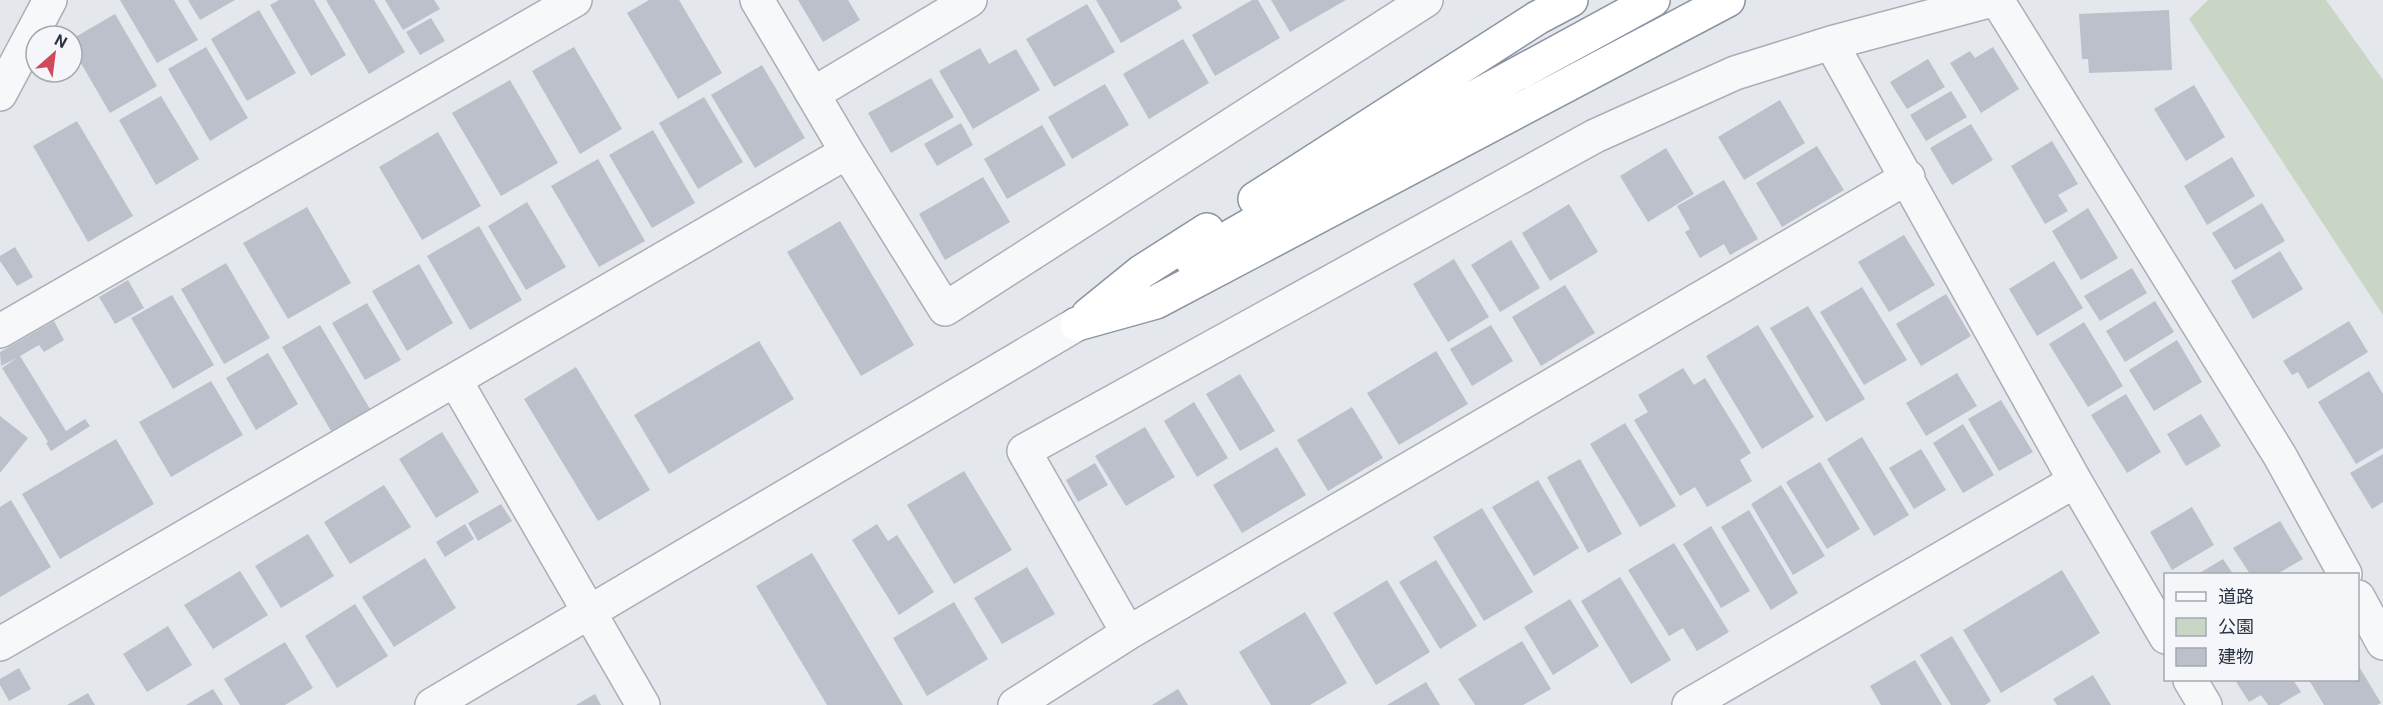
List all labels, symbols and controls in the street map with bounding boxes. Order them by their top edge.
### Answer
north arrow [24,24,84,84]
text: N [51,30,70,52]
legend [2164,573,2359,681]
text: 道路 [2218,586,2254,607]
text: 公園 [2218,616,2254,637]
text: 建物 [2218,646,2254,667]

